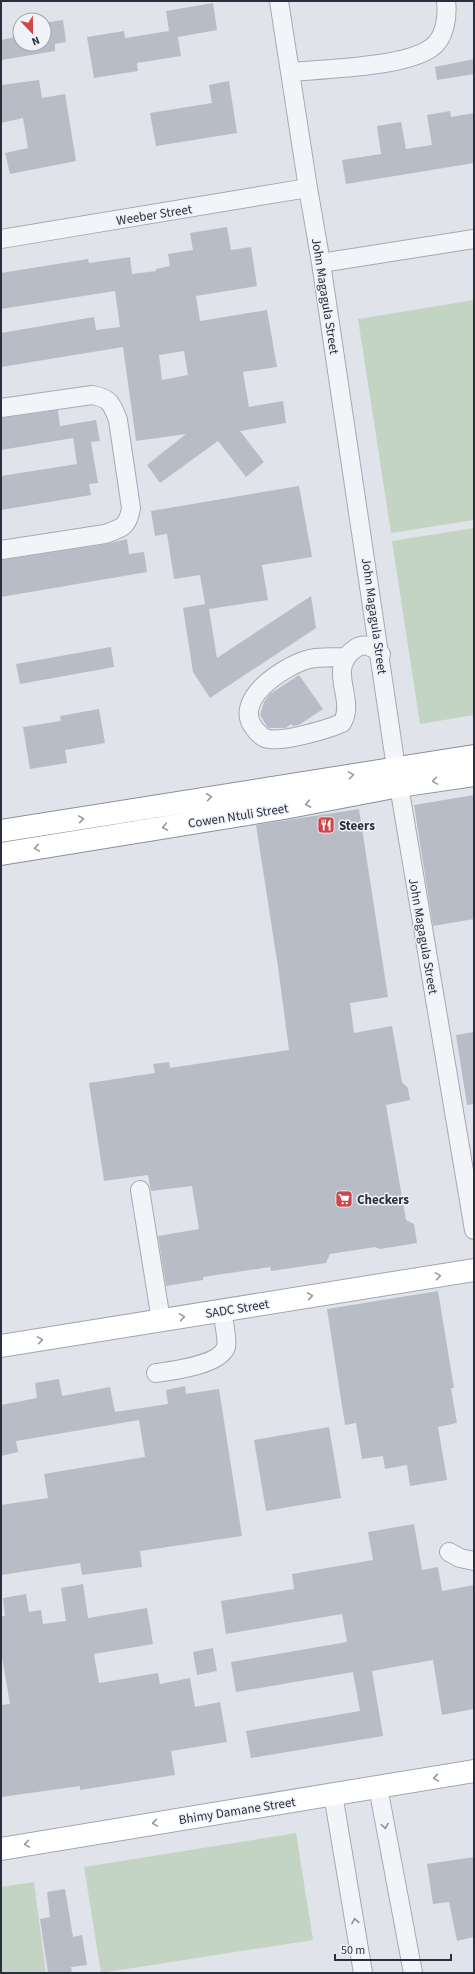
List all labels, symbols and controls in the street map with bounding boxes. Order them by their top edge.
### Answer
north arrow [12,12,52,52]
text: N [29,32,42,49]
street label: Weeber Street [115,200,194,230]
street label: John Magagula Street [307,237,343,356]
street label: John Magagula Street [357,557,391,676]
one-way arrow [348,771,355,780]
one-way arrow [432,776,439,784]
one-way arrow [206,793,212,802]
street label: Cowen Ntuli Street [187,799,290,833]
one-way arrow [304,799,311,807]
one-way arrow [78,815,84,824]
restaurant icon: Steers [316,815,336,835]
place label: Steers [339,817,375,835]
one-way arrow [162,822,169,830]
one-way arrow [34,843,40,852]
street label: John Magagula Street [404,877,442,996]
supermarket icon: Checkers [334,1189,354,1209]
place label: Checkers [357,1191,409,1209]
one-way arrow [435,1272,442,1281]
one-way arrow [307,1293,313,1301]
street label: SADC Street [204,1295,271,1323]
one-way arrow [179,1313,185,1322]
one-way arrow [36,1336,43,1345]
one-way arrow [432,1773,439,1781]
street label: Bhimy Damane Street [177,1793,297,1829]
one-way arrow [152,1818,158,1827]
one-way arrow [380,1822,389,1829]
one-way arrow [24,1840,30,1848]
one-way arrow [351,1918,359,1924]
scale bar [335,1936,451,1962]
text: 50 m [341,1942,365,1959]

